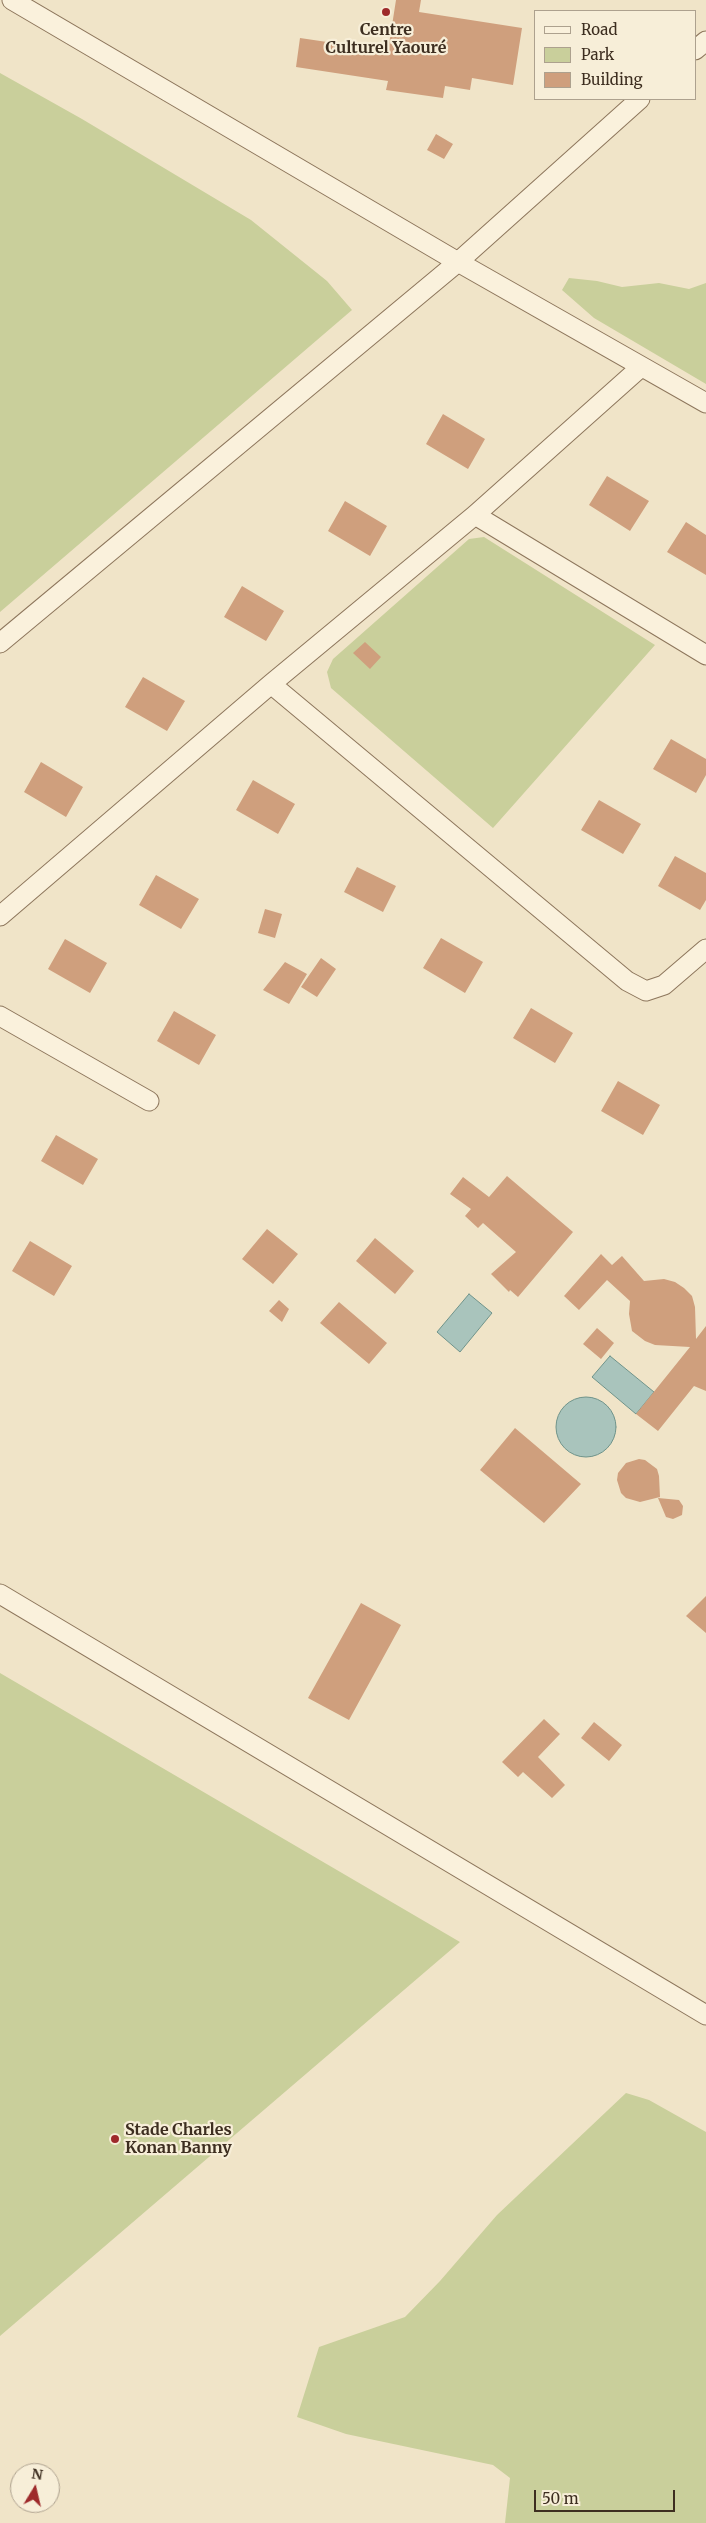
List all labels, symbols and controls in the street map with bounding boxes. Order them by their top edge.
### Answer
marker: Centre Culturel Yaouré [380,6,392,18]
legend [534,10,696,100]
place label: Centre Culturel Yaouré [326,20,446,58]
text: Road [581,20,617,39]
text: Park [581,45,614,64]
text: Building [581,70,643,89]
place label: Stade Charles Konan Banny [125,2120,232,2158]
marker: Stade Charles Konan Banny [109,2133,121,2145]
north arrow [10,2463,60,2513]
text: N [30,2464,44,2484]
scale bar [536,2480,677,2512]
text: 50 m [542,2489,579,2508]

